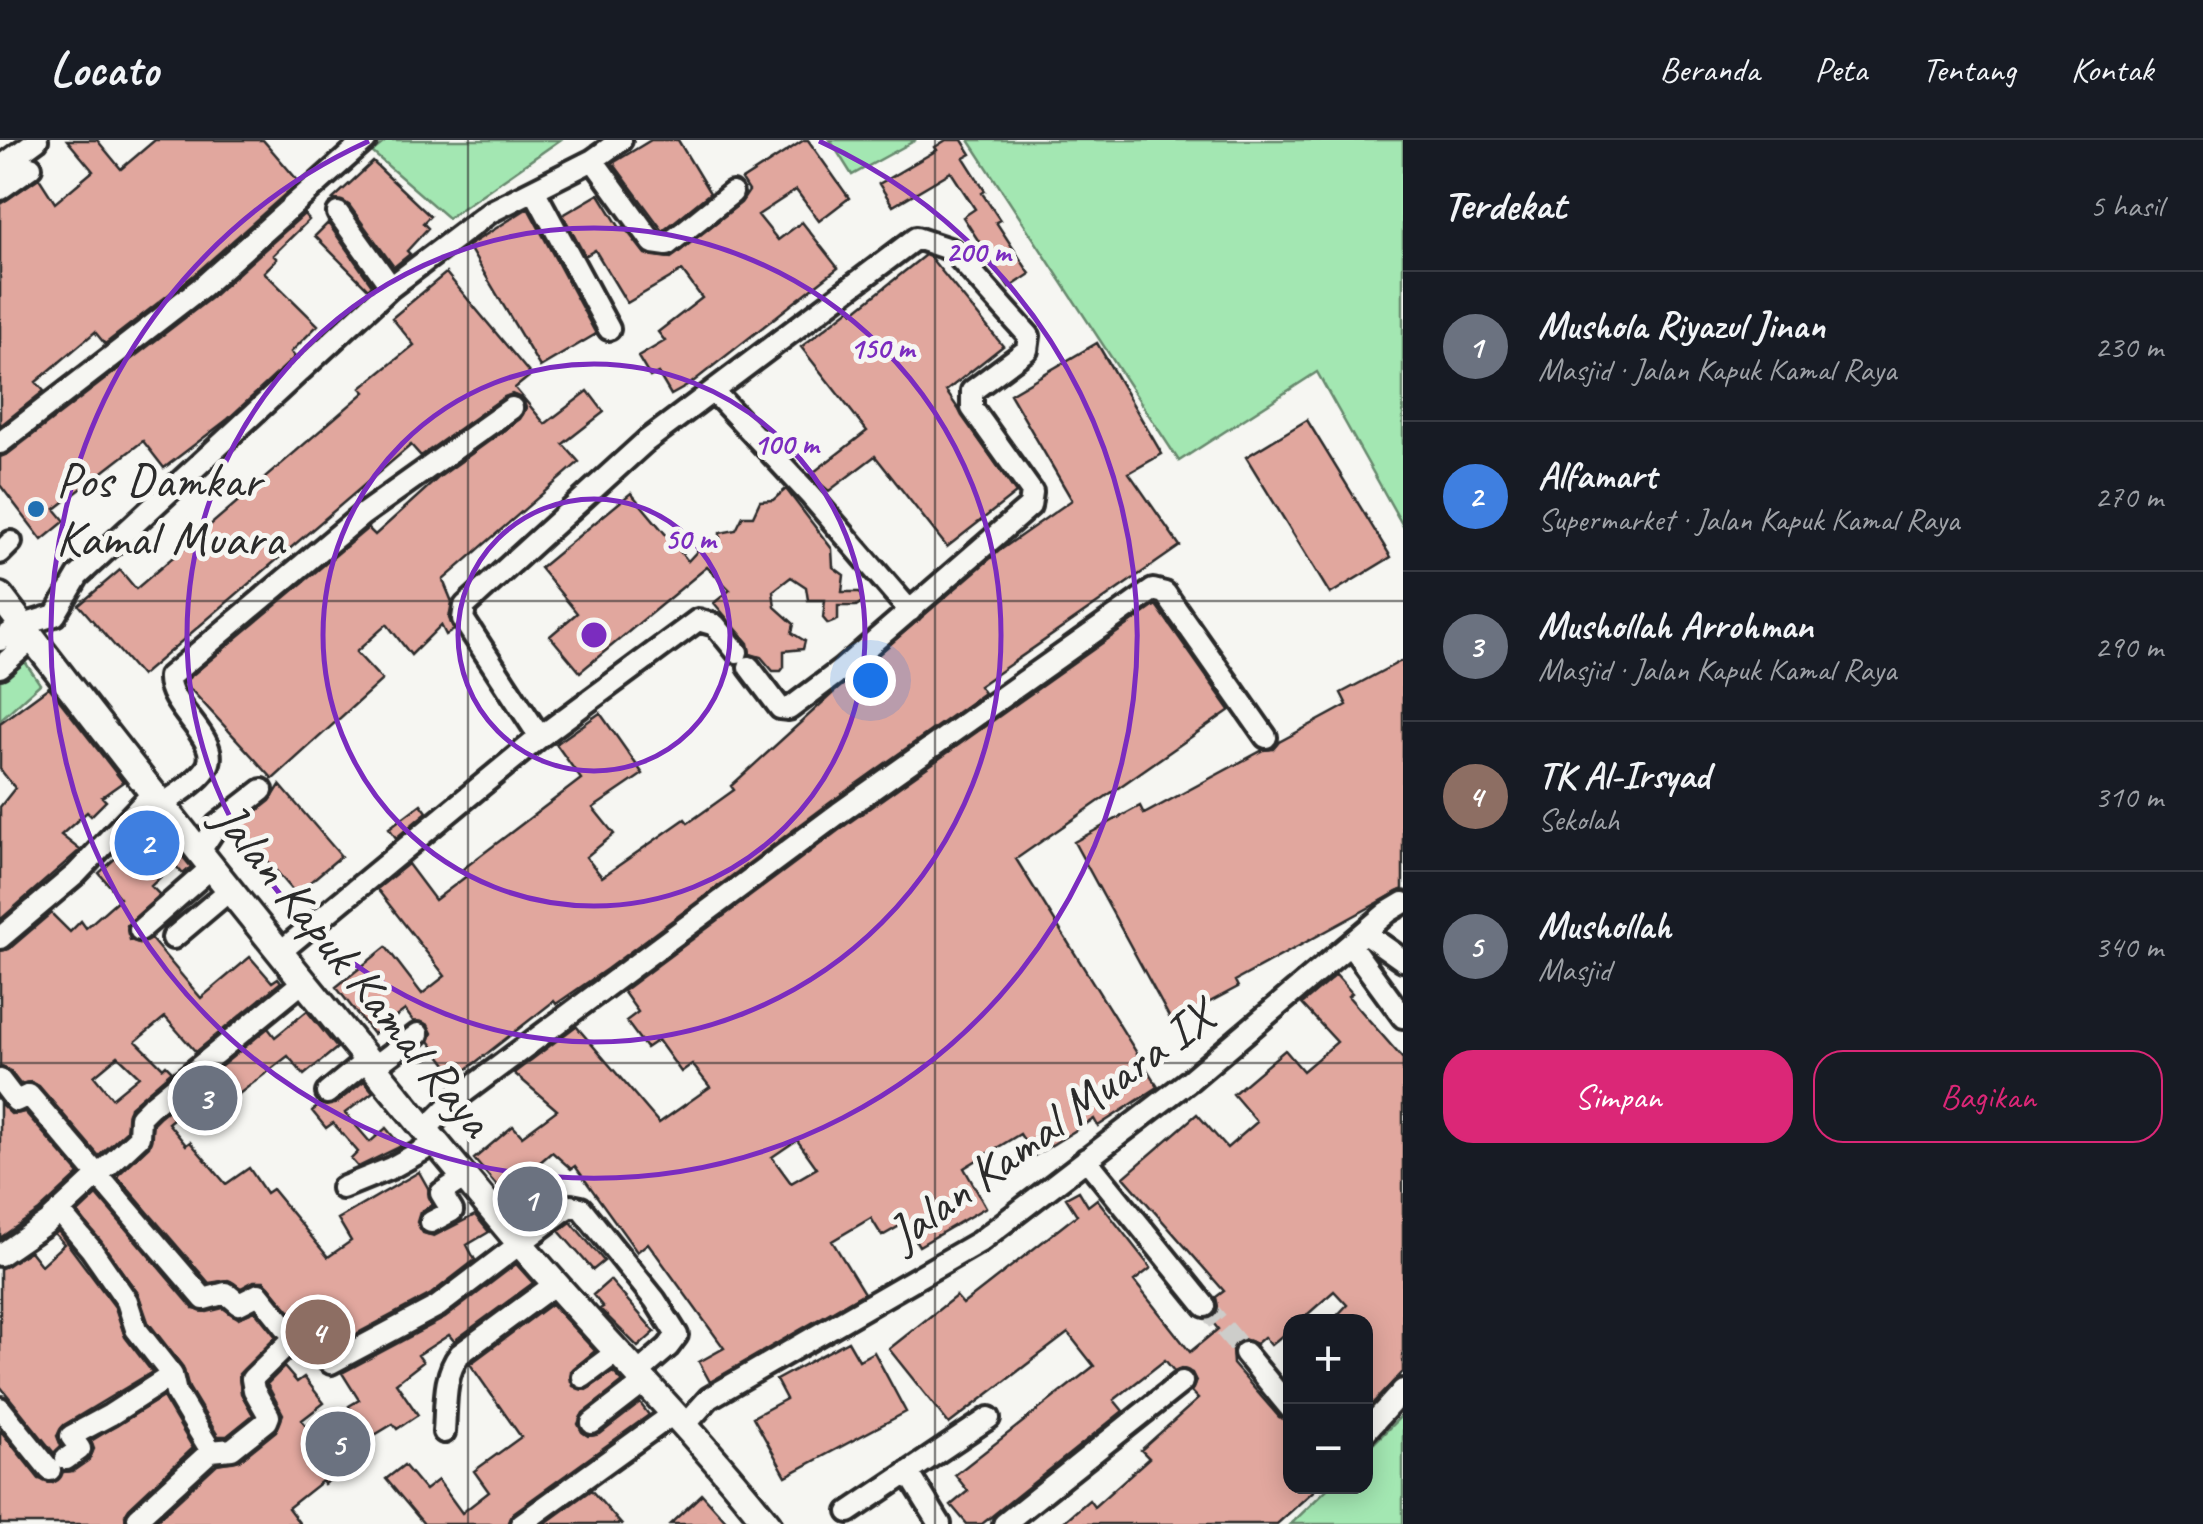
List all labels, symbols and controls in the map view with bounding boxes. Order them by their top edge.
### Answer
text: Locato [50,39,158,99]
text: Beranda [1659,47,1759,92]
text: Peta [1814,47,1867,92]
text: Tentang [1922,47,2016,92]
text: Kontak [2071,47,2153,92]
text: Terdekat [1443,179,1566,232]
text: 5 hasil [2090,185,2163,226]
text: 200 m [946,233,1013,271]
text: Mushola Riyazul Jinan [1538,302,1825,349]
text: 1 [1468,326,1483,367]
text: 230 m [2094,326,2163,367]
text: 150 m [850,329,917,367]
text: Masjid · Jalan Kapuk Kamal Raya [1538,349,1896,390]
text: 100 m [754,425,821,463]
place label: Pos Damkar Kamal Muara [56,449,287,570]
text: Alfamart [1538,452,1656,499]
text: 2 [1468,476,1483,517]
text: 270 m [2094,476,2163,517]
marker: Pos Damkar Kamal Muara [25,498,47,520]
text: Supermarket · Jalan Kapuk Kamal Raya [1538,499,1959,540]
text: 50 m [665,520,718,558]
text: Mushollah Arrohman [1538,602,1813,649]
centre of rings [576,617,612,653]
text: 3 [1468,626,1483,667]
text: 290 m [2094,626,2163,667]
text: Masjid · Jalan Kapuk Kamal Raya [1538,649,1896,690]
your location [845,655,896,706]
text: TK Al-Irsyad [1538,752,1710,799]
text: 4 [1468,776,1483,817]
text: 310 m [2094,776,2163,817]
street label: Jalan Kapuk Kamal Raya [197,787,509,1151]
text: Sekolah [1538,799,1619,840]
pin: 2 [114,806,180,880]
text: Mushollah [1538,902,1671,949]
text: 5 [1469,926,1482,967]
text: 340 m [2094,926,2163,967]
text: Masjid [1538,949,1611,990]
street label: Jalan Kamal Muara IX [873,981,1232,1266]
button: Simpan [1443,1050,1793,1143]
button: Bagikan [1813,1050,2163,1143]
pin: 3 [172,1060,238,1136]
pin: 1 [498,1162,562,1236]
pin: 4 [286,1294,350,1370]
map controls [1283,1314,1373,1494]
button: + [1283,1314,1373,1404]
button: − [1283,1404,1373,1494]
pin: 5 [306,1406,370,1482]

